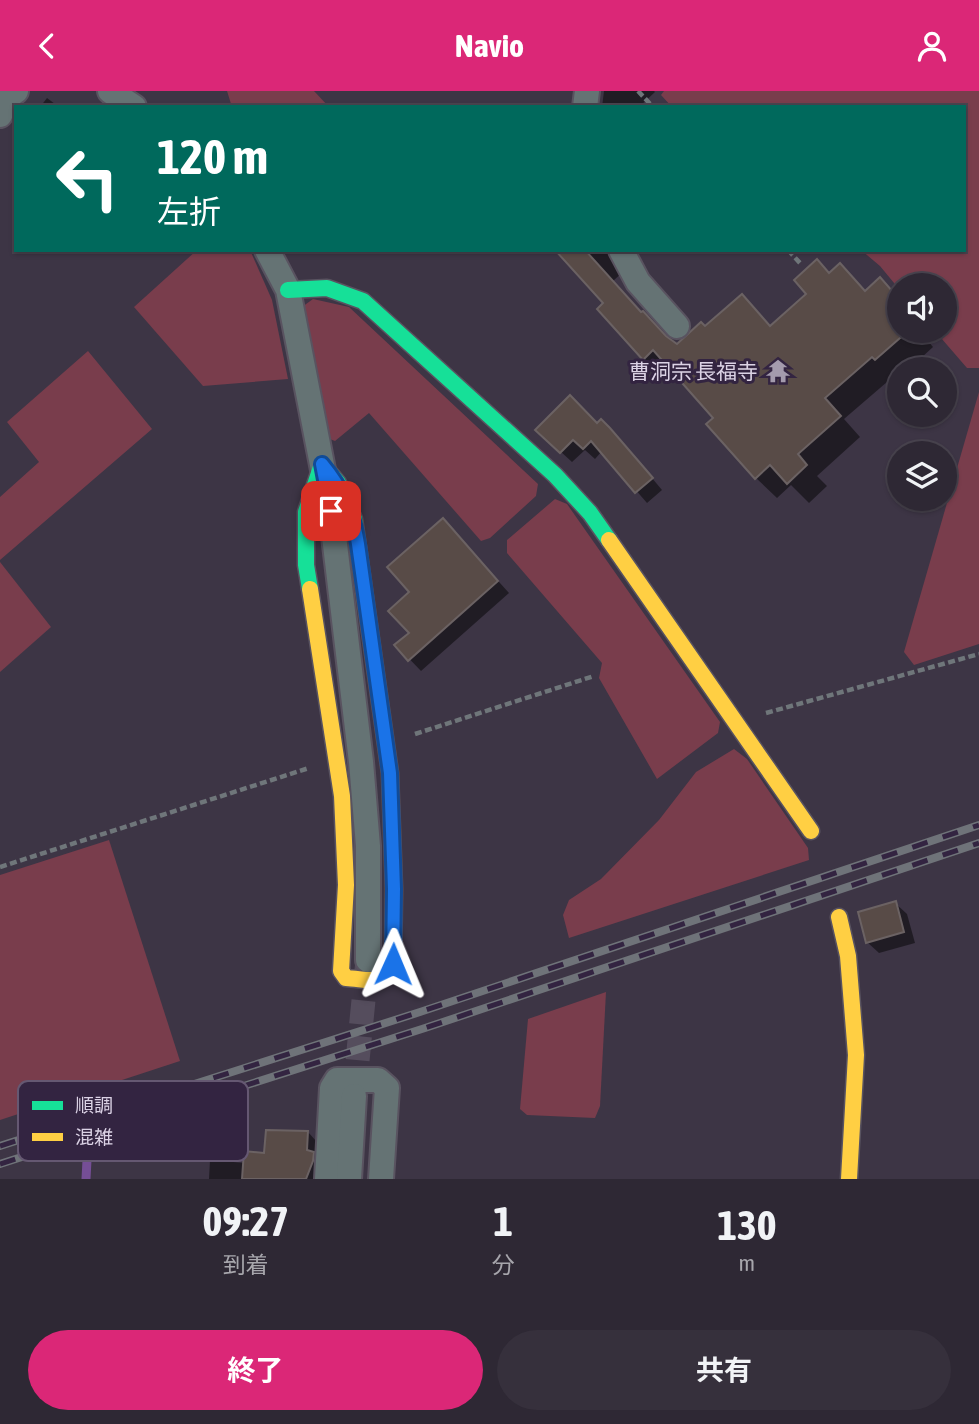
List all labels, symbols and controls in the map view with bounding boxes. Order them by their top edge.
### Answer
icon: back [28,27,66,65]
text: Navio [455,27,524,64]
icon: person [913,27,951,65]
text: 120 m [157,128,268,184]
icon: left [42,133,133,224]
text: 左折 [157,193,221,230]
map controls [887,273,957,511]
button: sound [887,273,957,343]
temple icon: 曹洞宗 長福寺 [764,357,792,385]
button: search [887,357,957,427]
place label: 曹洞宗 長福寺 [629,359,758,383]
button: layers [887,441,957,511]
pin [301,481,361,541]
icon: arrive [312,492,350,530]
position arrow [356,927,430,1001]
legend [18,1081,248,1161]
text: 順調 [75,1094,113,1116]
text: 混雑 [75,1126,113,1148]
text: 09:27 [203,1197,289,1245]
text: 1 [493,1197,513,1245]
text: 130 [717,1201,776,1249]
text: m [739,1250,755,1276]
text: 到着 [223,1252,269,1278]
text: 分 [492,1252,515,1278]
button: 終了 [28,1330,483,1410]
button: 共有 [497,1330,951,1410]

